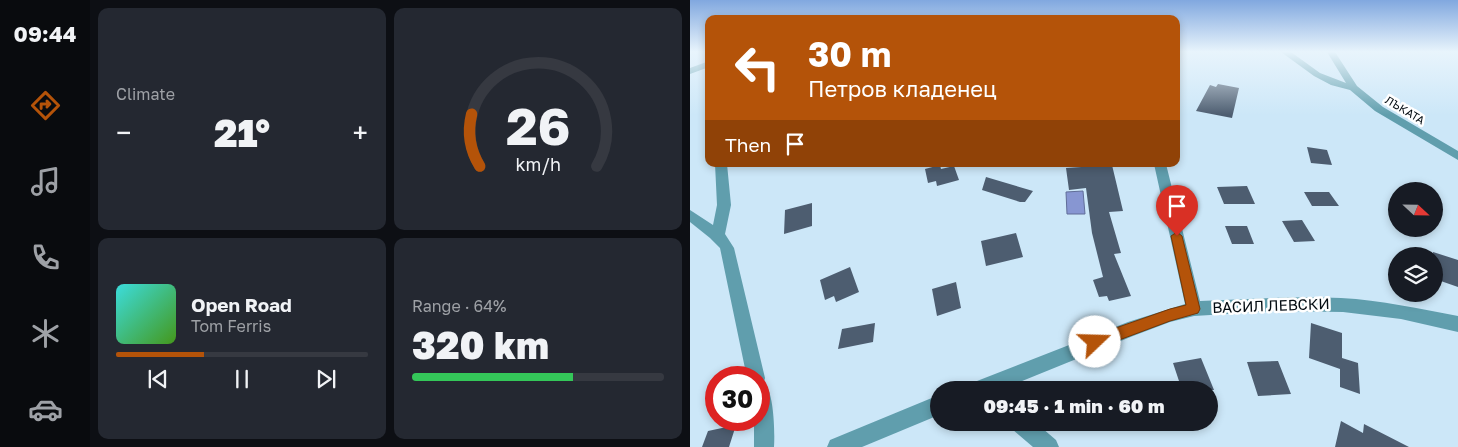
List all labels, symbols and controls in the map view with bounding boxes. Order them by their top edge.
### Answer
text: 09:44 [14,20,76,47]
text: 30 m [808,33,891,75]
icon: left [725,35,790,100]
text: Петров кладенец [808,75,997,102]
text: Climate [116,84,175,104]
icon: directions [28,88,63,123]
street label: ЛЪКАТА [1383,93,1428,127]
text: 26 [506,94,570,156]
text: 21° [214,110,270,155]
text: − [116,116,131,149]
text: + [353,116,368,149]
icon: arrive [781,130,809,158]
text: Then [725,133,771,156]
text: km/h [515,153,561,175]
icon: music [28,164,63,199]
north arrow [1388,182,1442,238]
map controls [1388,182,1443,302]
pin [1156,185,1198,236]
icon: arrive [1163,192,1191,220]
icon: phone [28,240,63,275]
button: layers [1388,247,1443,302]
text: Open Road [191,293,292,316]
street label: ВАСИЛ ЛЕВСКИ [1212,294,1330,316]
text: Range · 64% [412,296,506,316]
position arrow [1068,315,1120,367]
icon: climate [28,316,63,351]
text: Tom Ferris [191,316,271,336]
text: 320 km [412,322,549,367]
icon: previous [144,365,172,393]
icon: pause [228,365,256,393]
icon: next [312,365,340,393]
speed limit sign: 30 [705,366,770,431]
icon: car [28,392,63,427]
text: 09:45 · 1 min · 60 m [983,394,1165,417]

